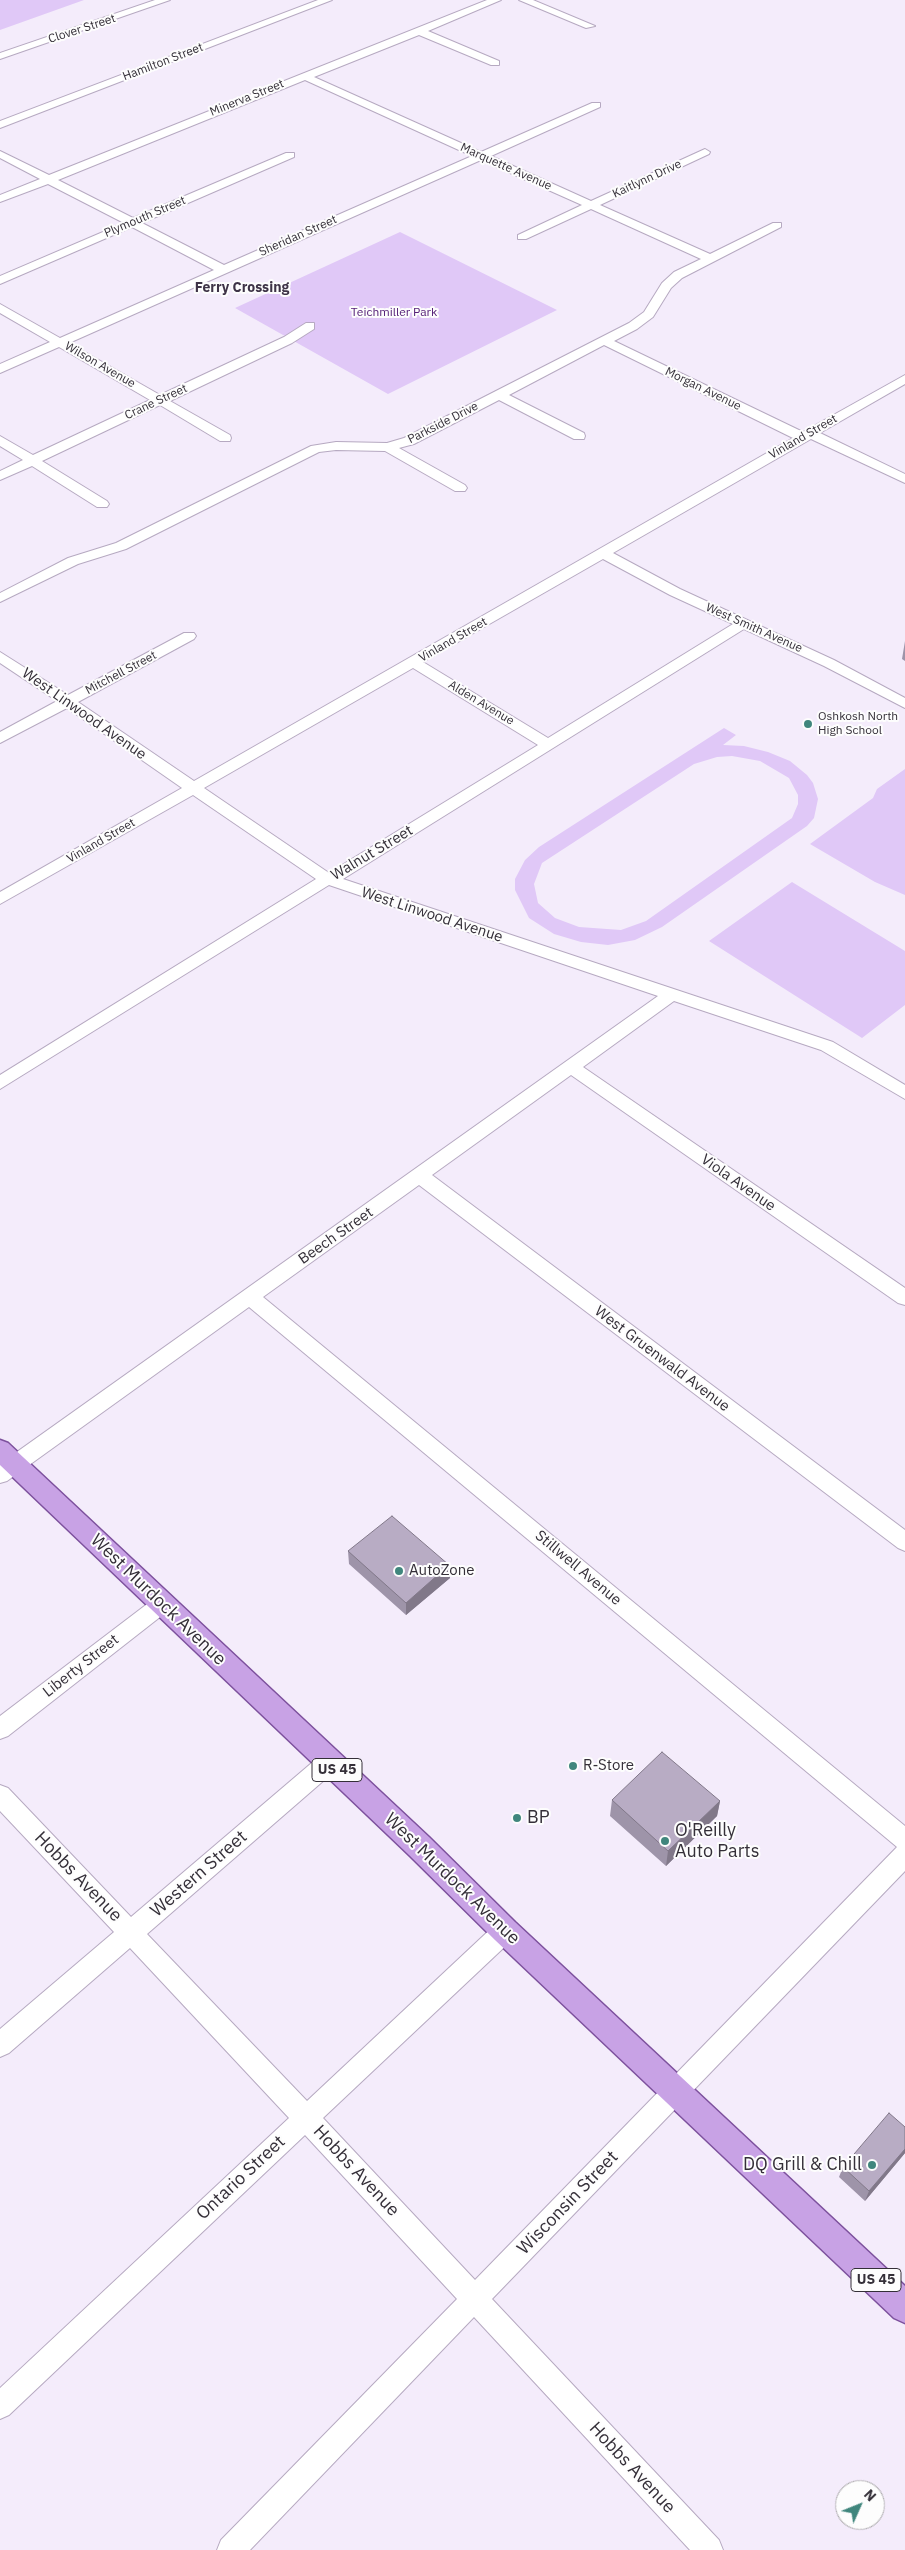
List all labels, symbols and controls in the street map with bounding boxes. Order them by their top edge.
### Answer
street label: Clover Street [47,11,117,47]
street label: Hamilton Street [121,40,205,84]
street label: Minerva Street [208,77,286,119]
street label: Marquette Avenue [458,140,554,194]
street label: Kaitlynn Drive [610,157,684,201]
street label: Plymouth Street [102,193,188,241]
street label: Sheridan Street [257,212,339,260]
district label: Ferry Crossing [195,280,289,296]
park label: Teichmiller Park [351,306,437,320]
street label: Wilson Avenue [62,339,138,391]
street label: Morgan Avenue [663,364,743,414]
street label: Crane Street [122,381,190,423]
street label: Parkside Drive [405,399,481,447]
street label: Vinland Street [766,412,840,462]
street label: West Smith Avenue [703,600,805,656]
street label: Vinland Street [416,615,490,665]
street label: Mitchell Street [83,648,159,698]
street label: West Linwood Avenue [18,664,150,764]
street label: Alden Avenue [445,678,517,728]
place label: Oshkosh North High School [818,710,898,738]
marker: Oshkosh North High School [802,718,814,730]
street label: Vinland Street [64,816,138,866]
street label: Walnut Street [328,822,416,884]
street label: West Linwood Avenue [359,884,505,946]
street label: Viola Avenue [697,1151,779,1215]
street label: Beech Street [295,1204,377,1268]
street label: West Gruenwald Avenue [591,1302,733,1416]
street label: Stillwell Avenue [531,1527,625,1609]
street label: West Murdock Avenue [86,1530,230,1670]
place label: AutoZone [409,1562,474,1580]
marker: AutoZone [393,1565,405,1577]
street label: Liberty Street [40,1631,122,1701]
place label: R-Store [583,1757,634,1775]
road number: US 45 [312,1758,362,1782]
marker: R-Store [567,1760,579,1772]
place label: BP [527,1807,550,1829]
street label: West Murdock Avenue [380,1809,524,1949]
marker: BP [511,1812,523,1824]
place label: O'Reilly Auto Parts [675,1820,759,1862]
street label: Western Street [146,1826,252,1922]
street label: Hobbs Avenue [30,1827,126,1927]
marker: O'Reilly Auto Parts [659,1835,671,1847]
street label: Hobbs Avenue [308,2121,404,2221]
street label: Ontario Street [192,2131,290,2225]
street label: Wisconsin Street [513,2147,623,2259]
place label: DQ Grill & Chill [743,2154,862,2176]
marker: DQ Grill & Chill [866,2159,878,2171]
road number: US 45 [851,2268,901,2292]
street label: Hobbs Avenue [584,2418,680,2518]
north arrow [835,2480,885,2530]
text: N [860,2485,880,2505]

